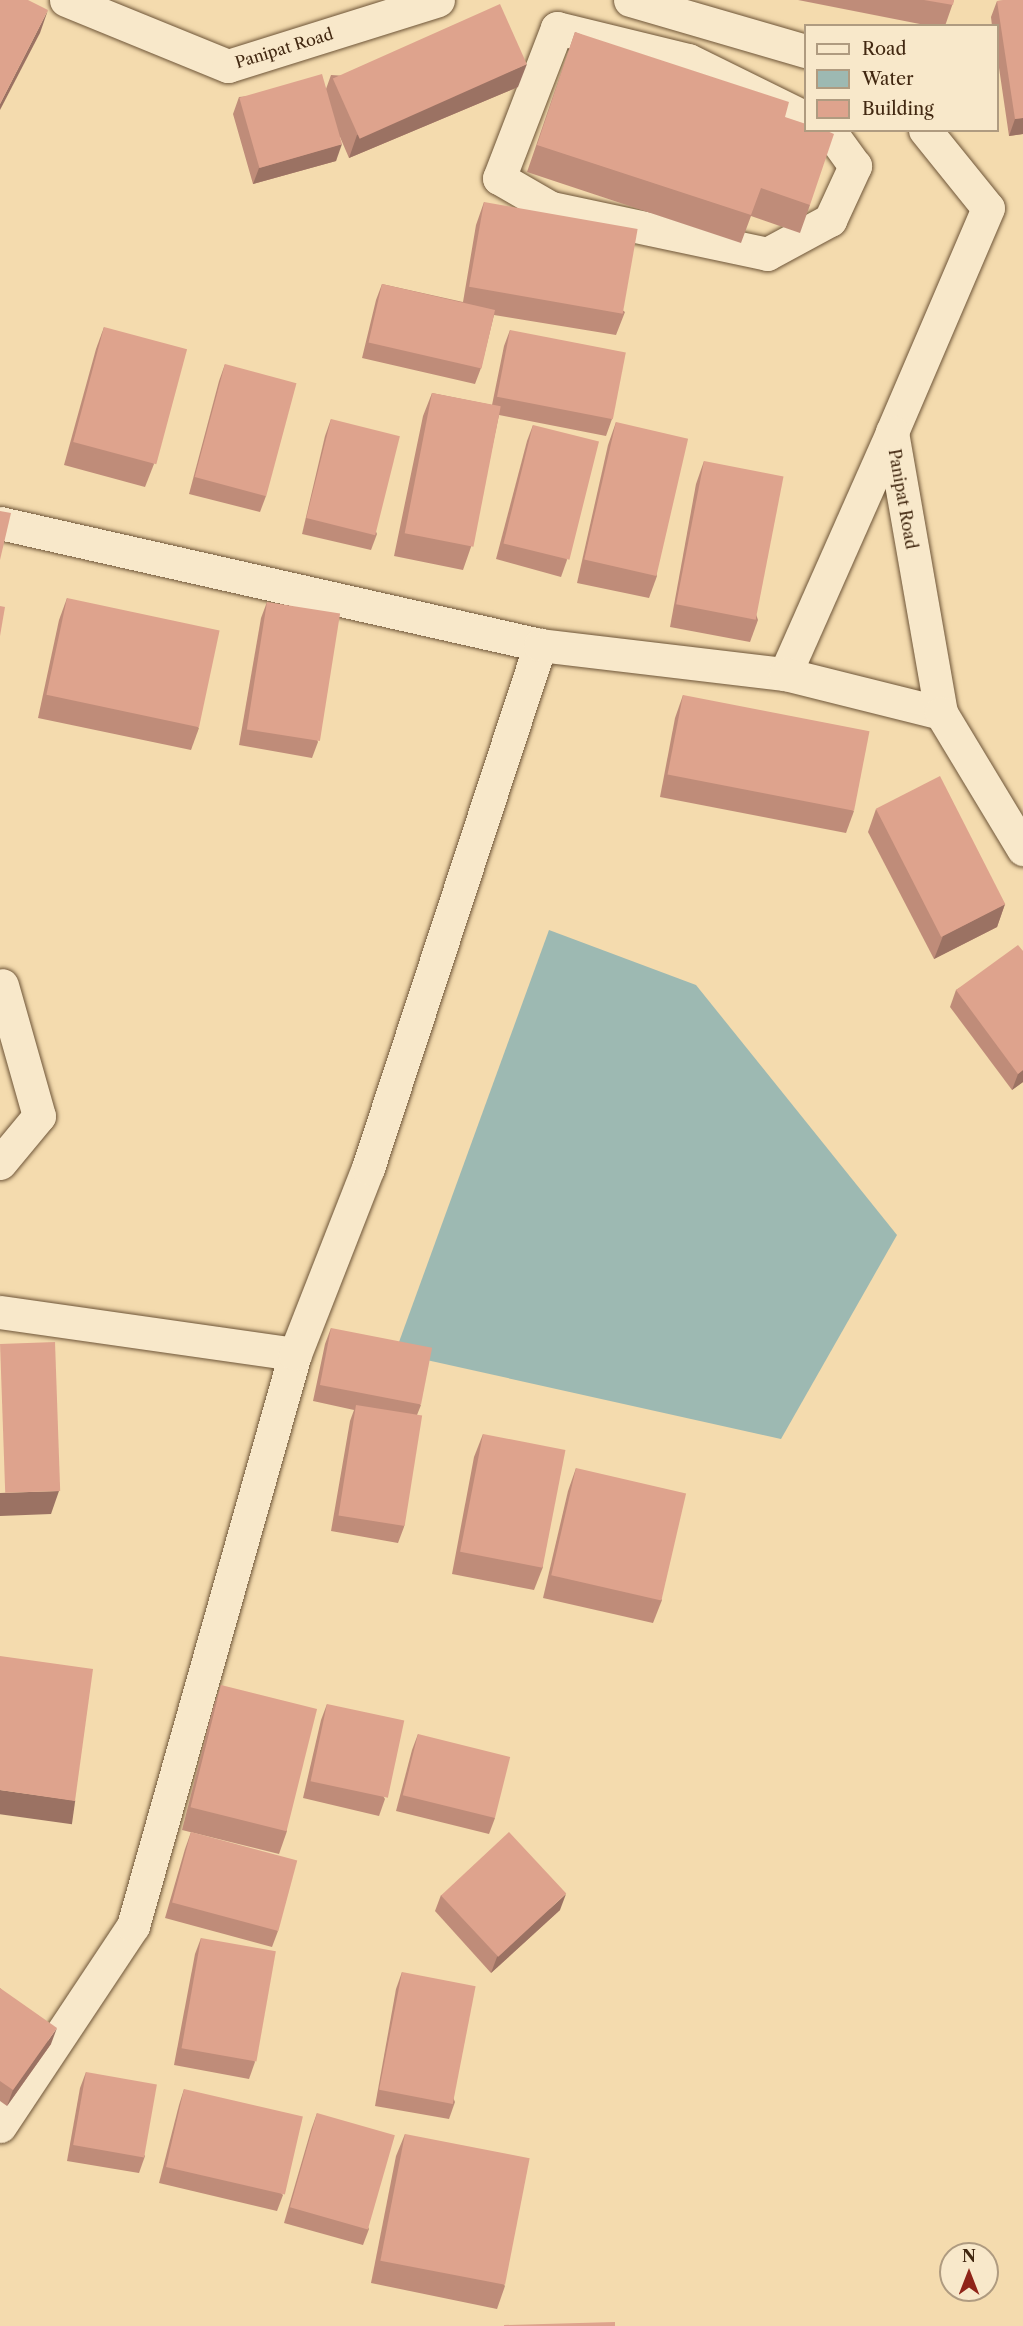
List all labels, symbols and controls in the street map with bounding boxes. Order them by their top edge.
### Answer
street label: Panipat Road [233,24,335,72]
legend [804,24,999,132]
text: Road [862,38,907,60]
text: Water [862,68,914,90]
text: Building [862,98,934,120]
street label: Panipat Road [885,447,921,551]
north arrow [939,2242,999,2302]
text: N [962,2246,976,2266]

